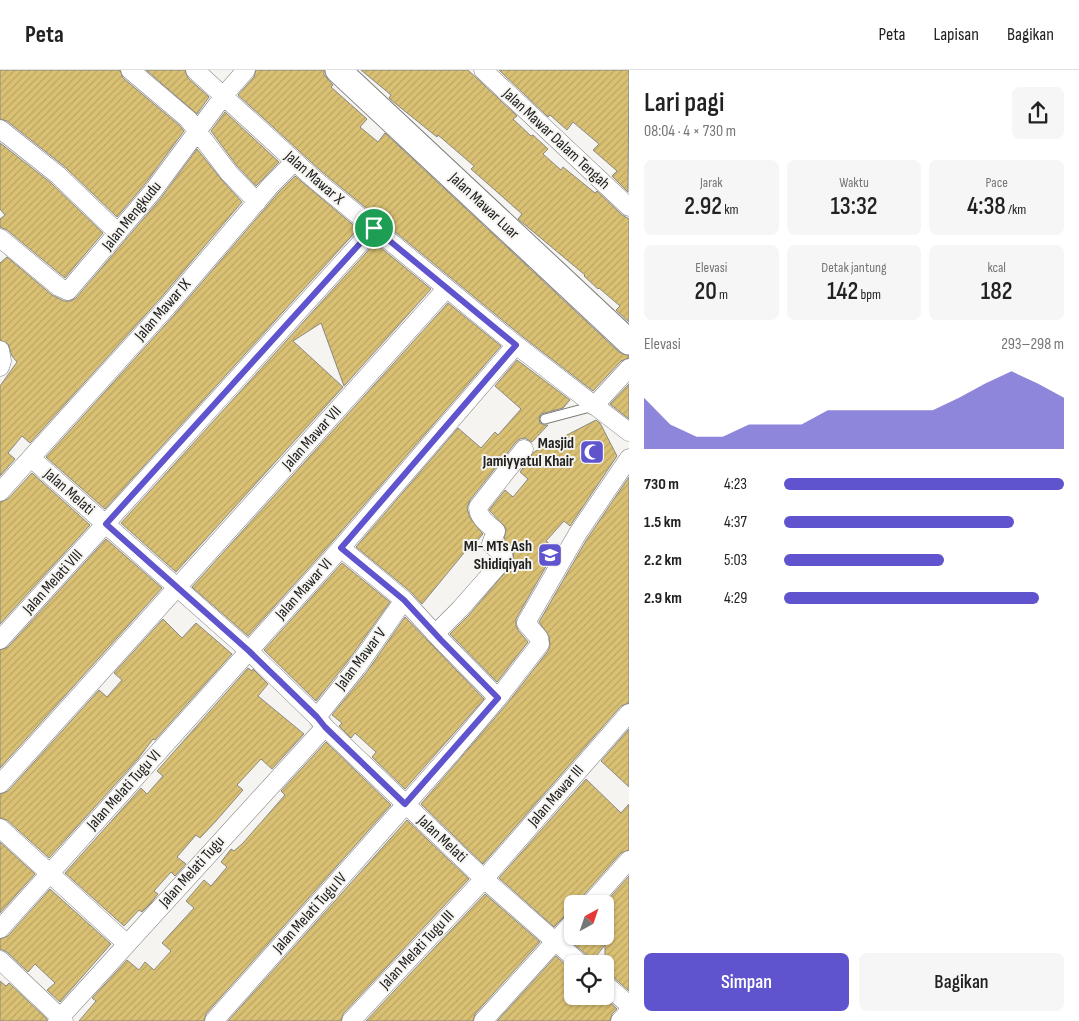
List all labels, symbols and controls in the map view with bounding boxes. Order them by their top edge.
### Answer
text: Peta [25,20,64,49]
text: Peta [878,24,906,45]
text: Lapisan [934,24,979,45]
text: Bagikan [1007,24,1054,45]
street label: Jalan Mawar Dalam Tengah [498,84,613,193]
text: Lari pagi [644,86,724,119]
button: share [1012,87,1064,139]
text: 08:04 · 4 × 730 m [644,122,736,141]
street label: Jalan Mawar X [280,146,348,209]
street label: Jalan Mawar Luar [444,168,523,244]
text: Jarak [700,174,723,191]
text: Waktu [839,174,869,191]
text: Pace [986,174,1008,191]
street label: Jalan Mengkudu [98,178,166,255]
text: 2.92 [684,191,722,222]
text: 13:32 [830,191,878,222]
text: 4:38 [967,191,1006,222]
text: km [722,201,738,218]
text: /km [1006,201,1026,218]
pin [353,207,395,249]
icon: arrive [360,214,388,242]
text: Elevasi [695,259,727,276]
text: Detak jantung [821,259,887,276]
text: kcal [987,259,1006,276]
street label: Jalan Mawar IX [130,275,195,346]
text: 20 [695,276,717,307]
text: 142 [827,276,858,307]
text: 182 [981,276,1013,307]
text: m [717,286,728,303]
text: bpm [858,286,881,303]
text: Elevasi [644,335,681,354]
text: 293–298 m [1001,335,1064,354]
street label: Jalan Mawar VII [278,402,346,475]
place label: Masjid Jamiyyatul Khair [482,434,574,471]
mosque icon: Masjid Jamiyyatul Khair [579,439,605,465]
street label: Jalan Melati [39,464,98,519]
text: 730 m [644,475,679,494]
text: 4:23 [724,475,747,494]
text: 1.5 km [644,513,681,532]
text: 4:37 [724,513,747,532]
place label: MI- MTs Ash Shidiqiyah [464,537,532,574]
school or university icon: MI- MTs Ash Shidiqiyah [537,542,563,568]
street label: Jalan Melati VIII [18,546,87,619]
text: 2.2 km [644,551,682,570]
text: 5:03 [724,551,747,570]
street label: Jalan Mawar VI [271,554,337,624]
text: 2.9 km [644,589,682,608]
text: 4:29 [724,589,747,608]
street label: Jalan Mawar V [331,624,391,695]
street label: Jalan Melati Tugu VI [82,746,165,835]
street label: Jalan Mawar III [523,761,588,831]
street label: Jalan Melati [413,811,471,867]
street label: Jalan Melati Tugu [155,833,229,912]
street label: Jalan Melati Tugu IV [268,868,352,958]
north arrow [564,895,614,945]
map controls [564,895,614,1005]
street label: Jalan Melati Tugu III [375,907,458,994]
button: Simpan [644,953,849,1011]
button: Bagikan [859,953,1064,1011]
button: locate [564,955,614,1005]

